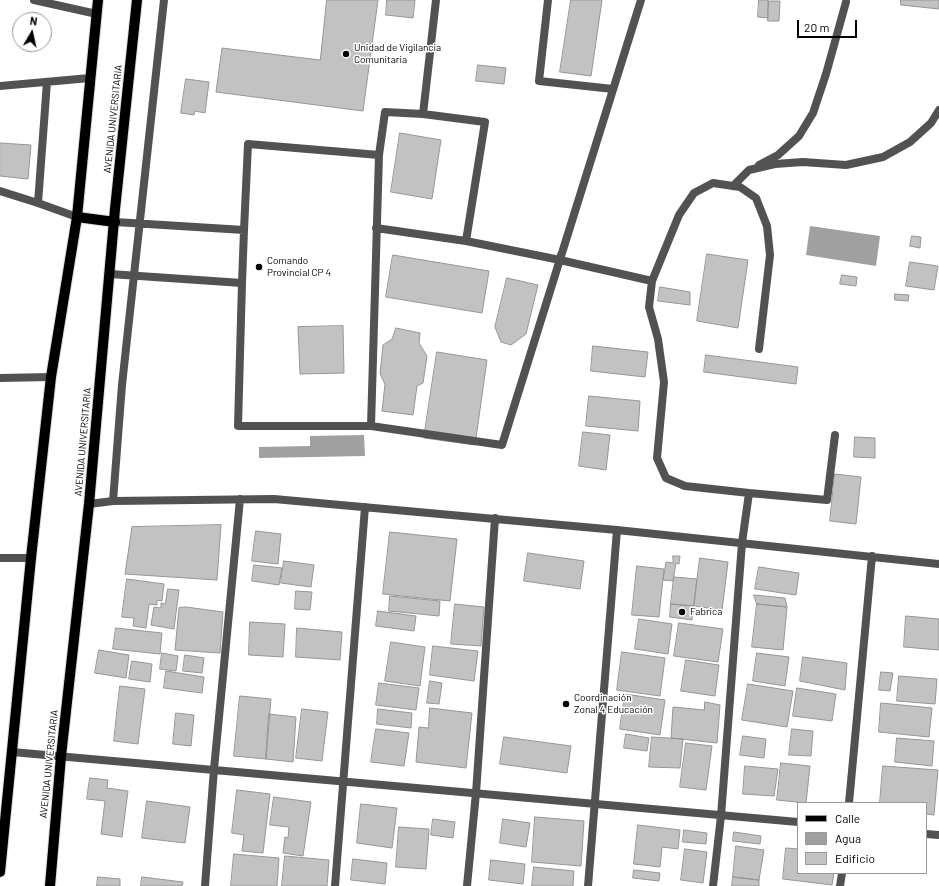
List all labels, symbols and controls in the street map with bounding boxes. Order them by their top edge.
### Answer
north arrow [12,12,52,52]
scale bar [799,12,859,38]
text: N [29,14,38,28]
text: 20 m [804,20,830,34]
place label: Unidad de Vigilancia Comunitaria [354,42,441,66]
marker: Unidad de Vigilancia Comunitaria [341,49,351,59]
street label: AVENIDA UNIVERSITARIA [101,64,125,174]
place label: Comando Provincial CP 4 [267,255,331,278]
marker: Comando Provincial CP 4 [254,262,264,272]
street label: AVENIDA UNIVERSITARIA [72,387,94,497]
place label: Fabrica [690,606,722,618]
marker: Fabrica [677,607,687,617]
place label: Coordinación Zonal 4 Educación [574,692,653,716]
marker: Coordinación Zonal 4 Educación [561,699,571,709]
street label: AVENIDA UNIVERSITARIA [37,709,61,819]
legend [797,802,927,874]
text: Calle [835,811,860,825]
text: Agua [835,831,861,845]
text: Edificio [835,851,875,865]

